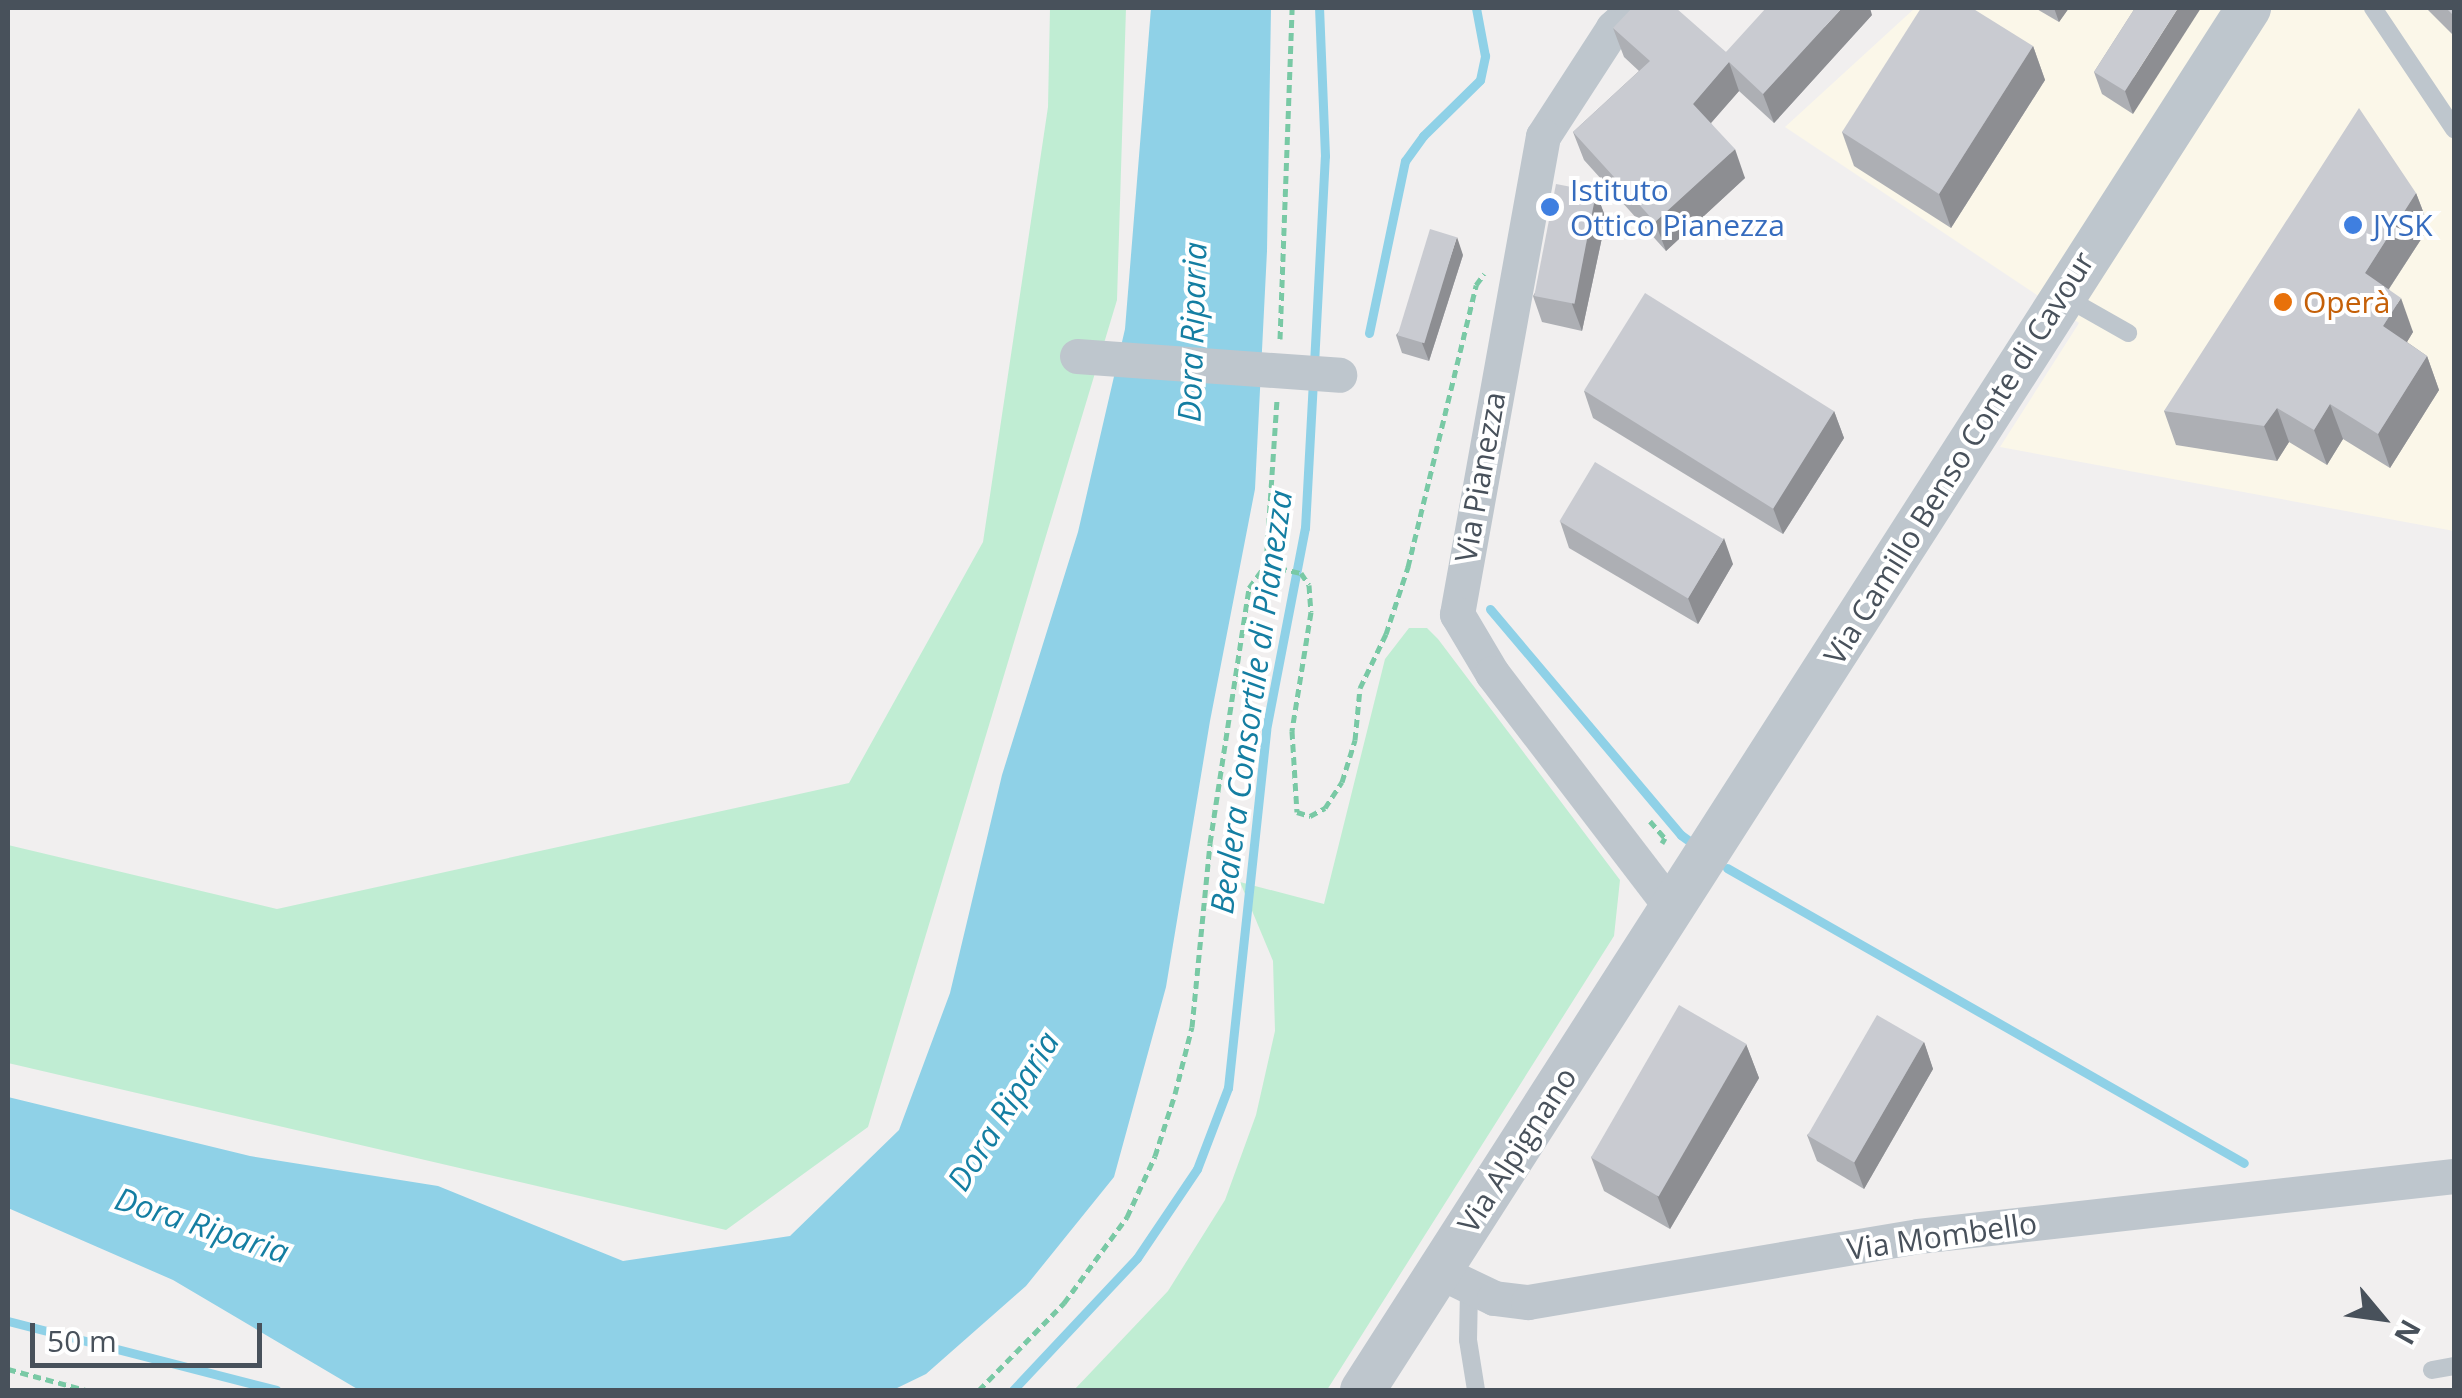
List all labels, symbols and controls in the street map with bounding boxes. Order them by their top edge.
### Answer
place label: Istituto Ottico Pianezza [1570,172,1785,242]
marker: Istituto Ottico Pianezza [1539,196,1561,218]
place label: JYSK [2373,207,2433,243]
marker: JYSK [2342,214,2364,236]
water label: Dora Riparia [1170,241,1214,423]
street label: Via Camillo Benso Conte di Cavour [1816,245,2102,671]
place label: Operà [2303,284,2390,320]
marker: Operà [2272,291,2294,313]
street label: Via Pianezza [1447,389,1513,565]
water label: Bealera Consortile di Pianezza [1202,488,1300,916]
water label: Dora Riparia [939,1024,1067,1198]
street label: Via Alpignano [1450,1060,1584,1240]
water label: Dora Riparia [110,1179,294,1271]
street label: Via Mombello [1845,1205,2039,1267]
north arrow [2332,1268,2432,1368]
scale bar [35,1303,268,1365]
text: N [2386,1313,2430,1352]
text: 50 m [47,1320,117,1361]

